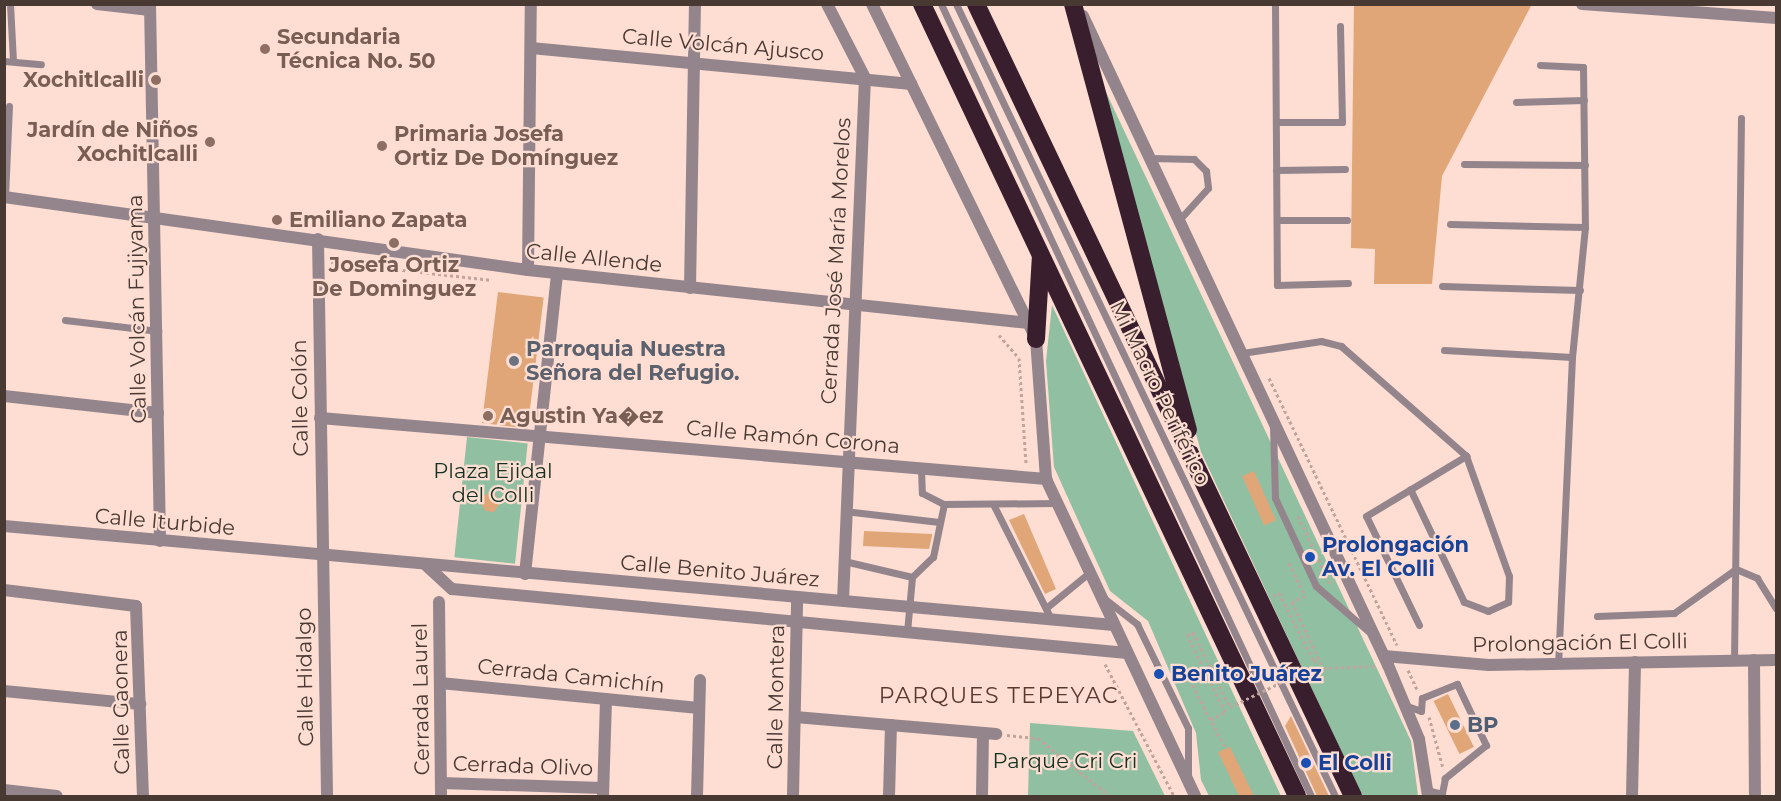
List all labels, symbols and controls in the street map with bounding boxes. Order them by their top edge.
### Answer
place label: Secundaria Técnica No. 50 [277,24,435,74]
street label: Calle Volcán Ajusco [621,24,825,66]
marker: Secundaria Técnica No. 50 [258,42,272,56]
place label: Xochitlcalli [23,67,144,93]
marker: Xochitlcalli [149,73,163,87]
place label: Jardín de Niños Xochitlcalli [27,117,198,167]
street label: Cerrada José María Morelos [816,117,856,405]
place label: Primaria Josefa Ortiz De Domínguez [394,121,618,171]
marker: Jardín de Niños Xochitlcalli [203,135,217,149]
marker: Primaria Josefa Ortiz De Domínguez [375,139,389,153]
street label: Calle Volcán Fujiyama [122,194,152,424]
place label: Emiliano Zapata [289,207,467,233]
marker: Emiliano Zapata [270,213,284,227]
marker: Josefa Ortiz De Dominguez [387,236,401,250]
street label: Calle Allende [525,238,663,278]
place label: Josefa Ortiz De Dominguez [312,252,476,302]
street label: Mi Macro Periférico [1104,297,1216,489]
place label: Parroquia Nuestra Señora del Refugio. [526,336,740,386]
street label: Calle Colón [286,339,314,457]
marker: Parroquia Nuestra Señora del Refugio. [507,354,521,368]
place label: Agustin Ya�ez [500,403,664,429]
marker: Agustin Ya�ez [481,409,495,423]
street label: Calle Ramón Corona [685,415,901,459]
park label: Plaza Ejidal del Colli [433,458,553,508]
street label: Calle Iturbide [94,503,236,541]
place label: Prolongación Av. El Colli [1322,532,1469,582]
street label: Calle Benito Juárez [619,550,821,592]
marker: Prolongación Av. El Colli [1303,550,1317,564]
street label: Calle Hidalgo [291,607,319,747]
street label: Cerrada Laurel [407,622,435,776]
street label: Calle Montera [762,624,790,770]
street label: Calle Gaonera [107,629,135,775]
street label: Prolongación El Colli [1472,629,1688,657]
street label: Cerrada Camichín [476,654,666,698]
place label: Benito Juárez [1171,661,1322,687]
marker: Benito Juárez [1152,667,1166,681]
district label: PARQUES TEPEYAC [879,683,1119,709]
place label: BP [1467,712,1498,738]
marker: BP [1448,718,1462,732]
park label: Parque Cri Cri [993,748,1137,774]
place label: El Colli [1318,750,1392,776]
street label: Cerrada Olivo [452,751,594,781]
marker: El Colli [1299,756,1313,770]

